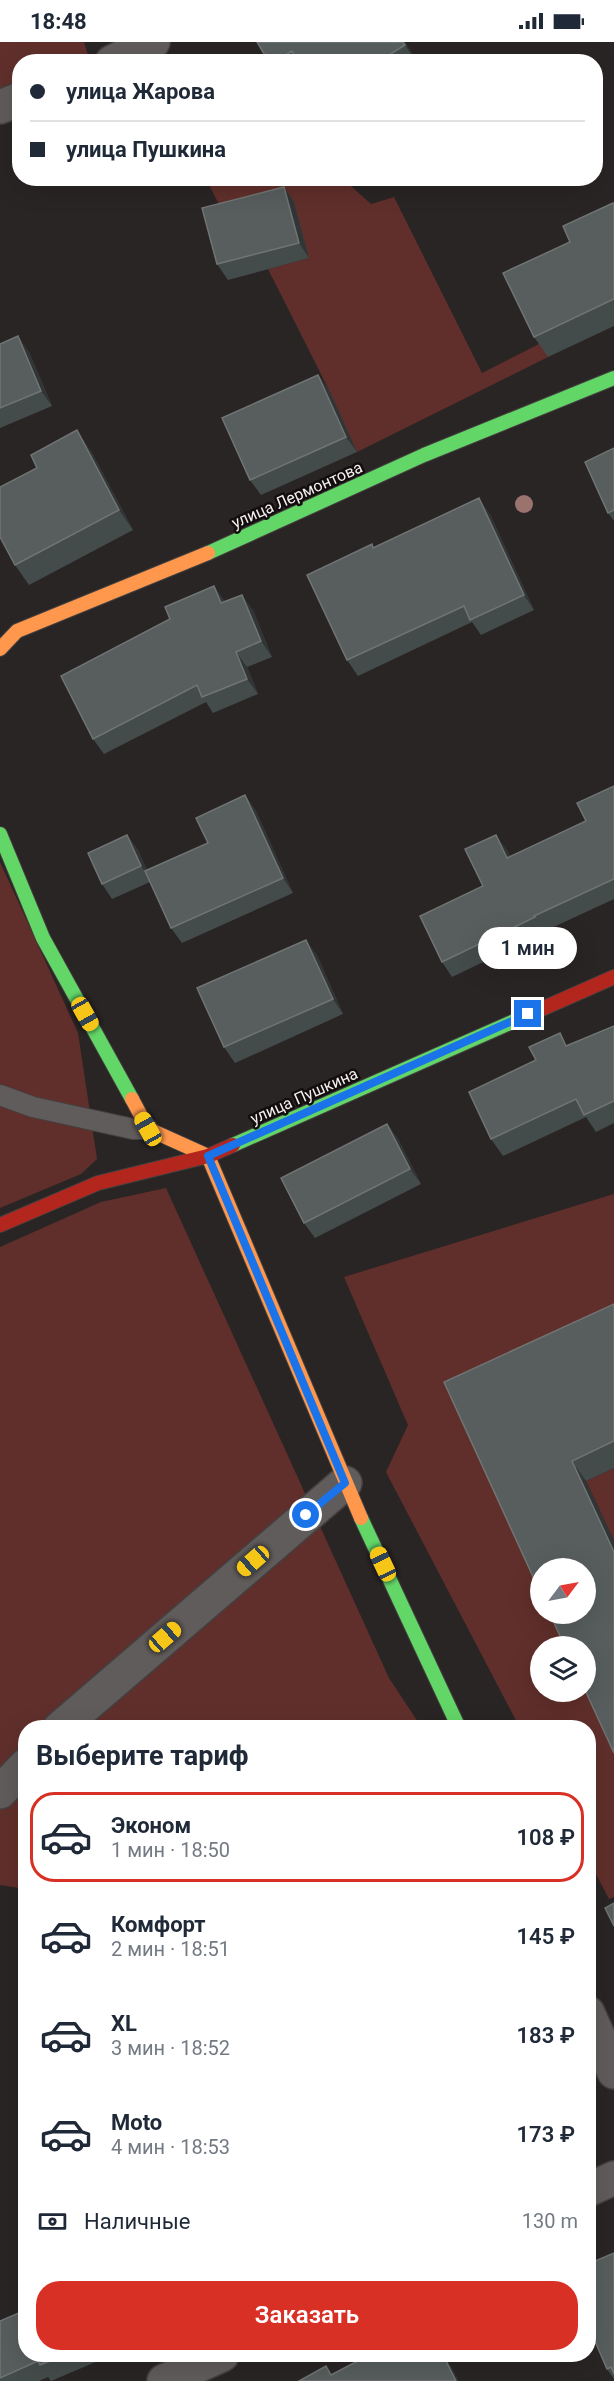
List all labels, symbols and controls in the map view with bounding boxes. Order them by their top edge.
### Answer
text: 18:48 [30,9,87,34]
text: улица Жарова [66,79,215,104]
text: улица Пушкина [66,137,226,162]
street label: улица Лермонтова [229,458,365,532]
callout: 1 мин [478,927,578,969]
text: 1 мин [500,936,555,960]
car [68,994,102,1034]
route end [514,1000,541,1027]
street label: улица Пушкина [247,1064,361,1128]
car [131,1109,165,1149]
route start [292,1501,319,1528]
car [234,1542,272,1580]
car [367,1544,399,1584]
north arrow [530,1558,596,1624]
map controls [530,1558,596,1702]
car [146,1618,184,1656]
button: layers [530,1636,596,1702]
text: Выберите тариф [36,1740,248,1772]
icon: car [39,1810,93,1864]
text: Эконом [111,1813,191,1838]
text: 108 ₽ [517,1825,575,1850]
text: 1 мин · 18:50 [111,1838,230,1862]
icon: car [39,1909,93,1963]
text: Комфорт [111,1912,206,1937]
text: 145 ₽ [517,1924,575,1949]
text: 2 мин · 18:51 [111,1937,230,1961]
icon: car [39,2008,93,2062]
text: XL [111,2011,137,2036]
text: 183 ₽ [517,2023,575,2048]
text: 3 мин · 18:52 [111,2036,230,2060]
icon: car [39,2107,93,2161]
text: Moto [111,2110,162,2135]
text: 173 ₽ [517,2122,575,2147]
text: 4 мин · 18:53 [111,2135,230,2159]
icon: cash [36,2205,69,2238]
text: Наличные [84,2209,190,2234]
text: 130 m [522,2209,578,2233]
button: Заказать [36,2281,578,2350]

